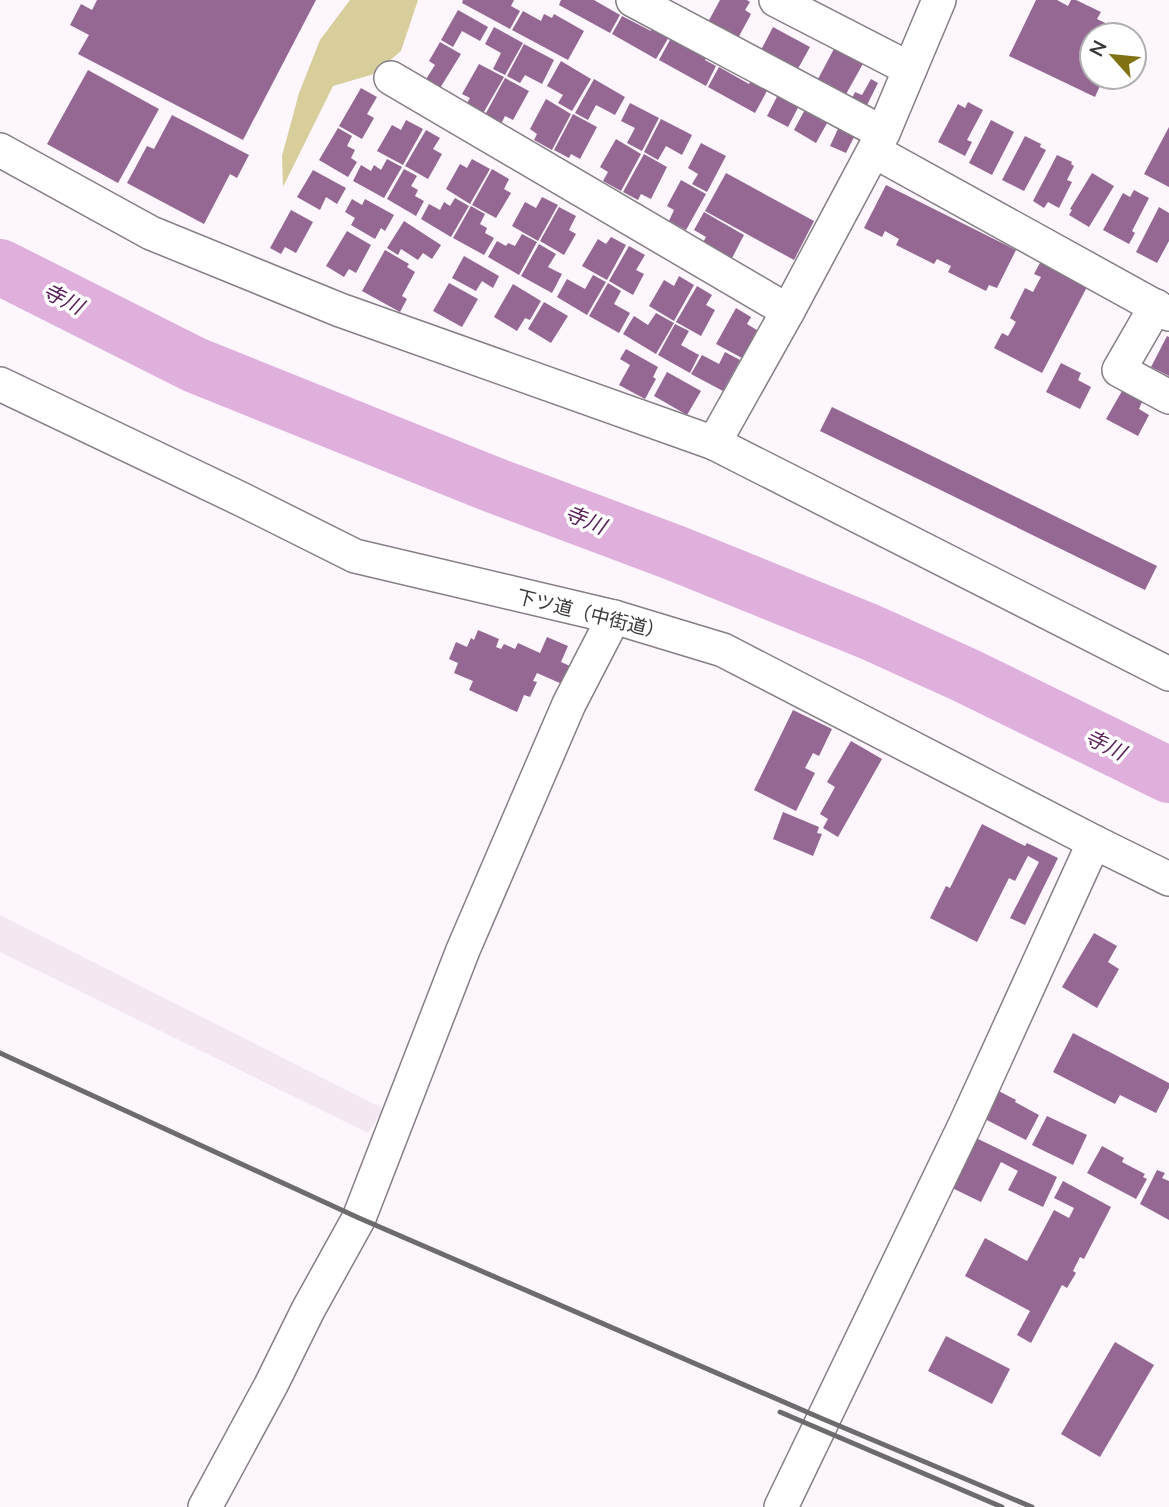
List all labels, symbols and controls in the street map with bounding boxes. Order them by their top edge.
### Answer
north arrow [1078,21,1148,91]
text: N [1084,36,1111,60]
water label: 寺川 [39,277,90,319]
water label: 寺川 [561,499,612,539]
street label: 下ツ道（中街道） [515,584,668,643]
water label: 寺川 [1081,723,1132,765]

